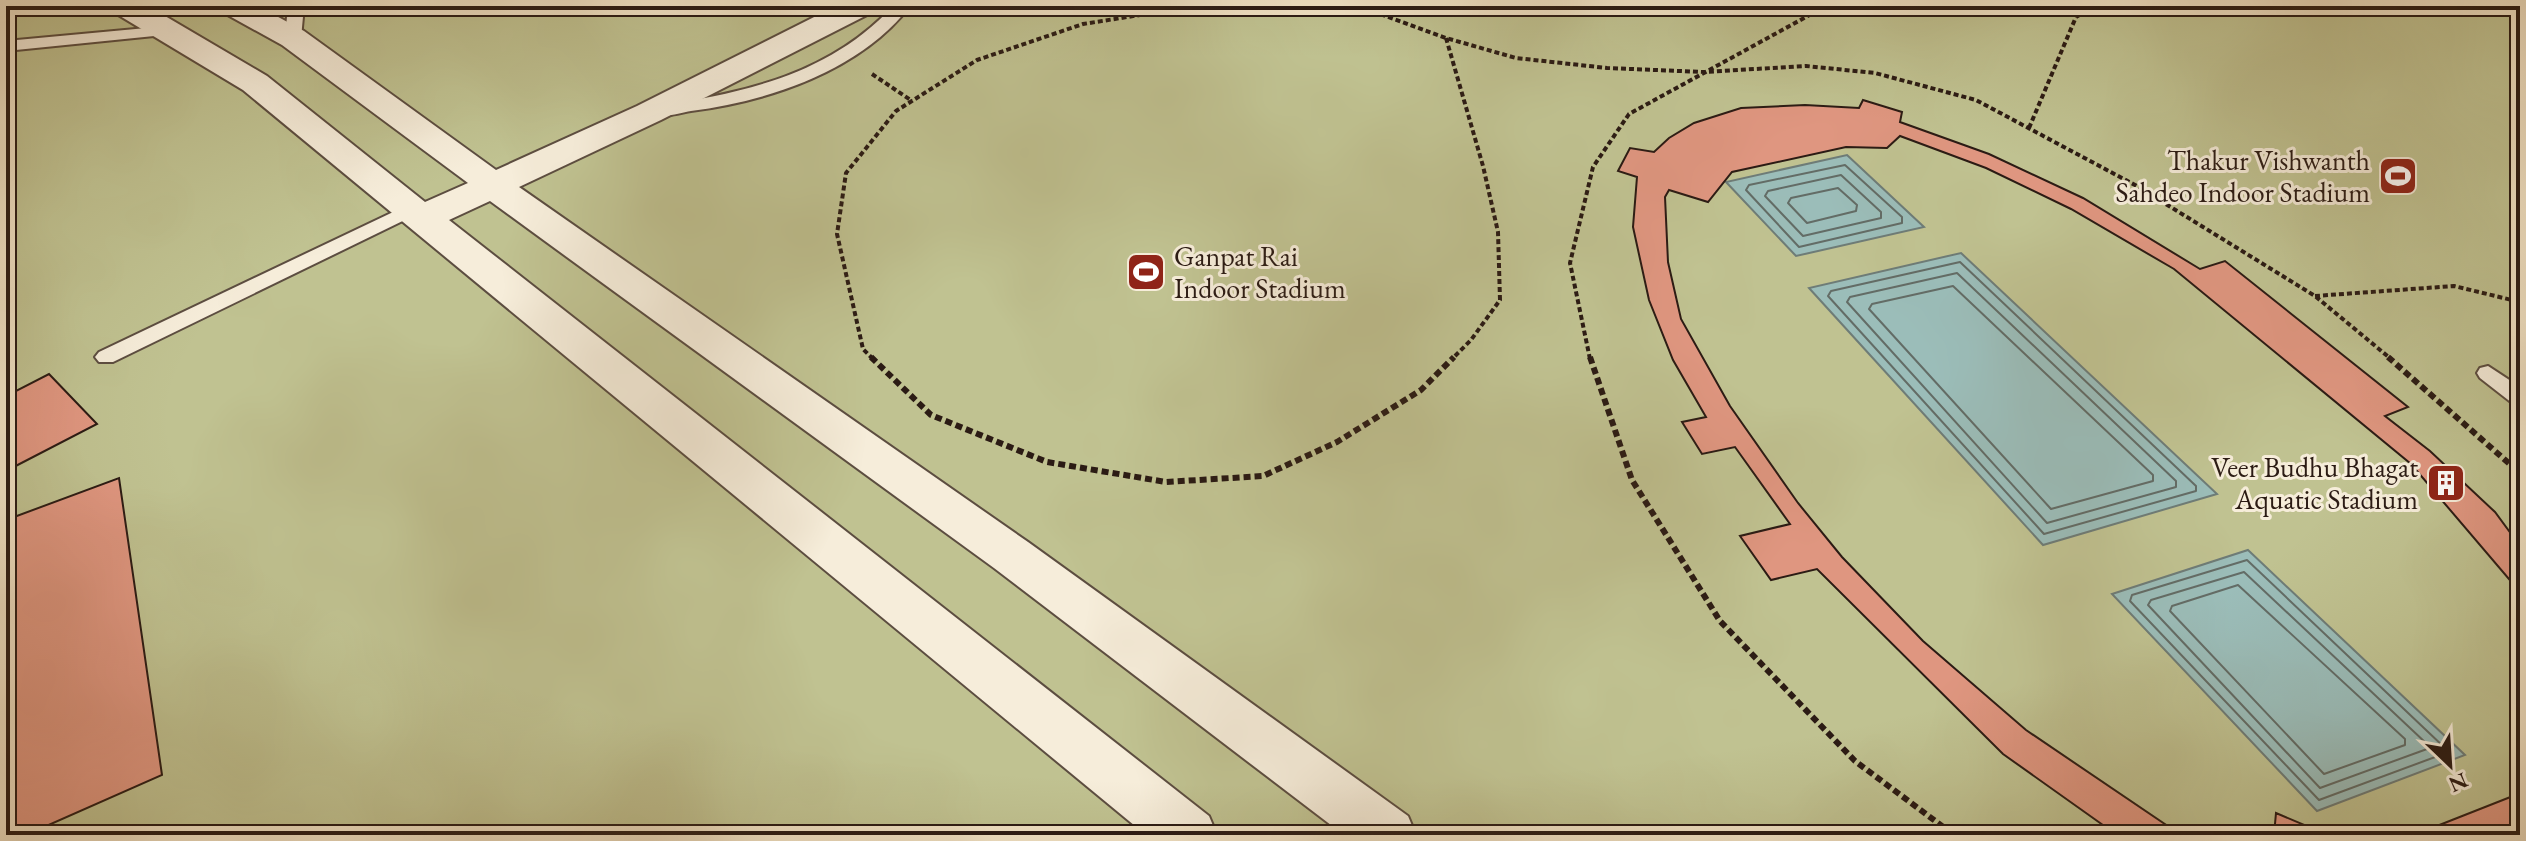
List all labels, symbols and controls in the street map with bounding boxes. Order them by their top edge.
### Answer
place label: Thakur Vishwanth Sahdeo Indoor Stadium [2115,142,2370,210]
sports icon: Thakur Vishwanth Sahdeo Indoor Stadium [2377,155,2419,197]
place label: Ganpat Rai Indoor Stadium [1174,238,1346,306]
sports icon: Ganpat Rai Indoor Stadium [1125,251,1167,293]
place label: Veer Budhu Bhagat Aquatic Stadium [2211,449,2418,517]
building icon: Veer Budhu Bhagat Aquatic Stadium [2425,462,2467,504]
north arrow [2410,725,2490,805]
text: N [2444,766,2472,800]

